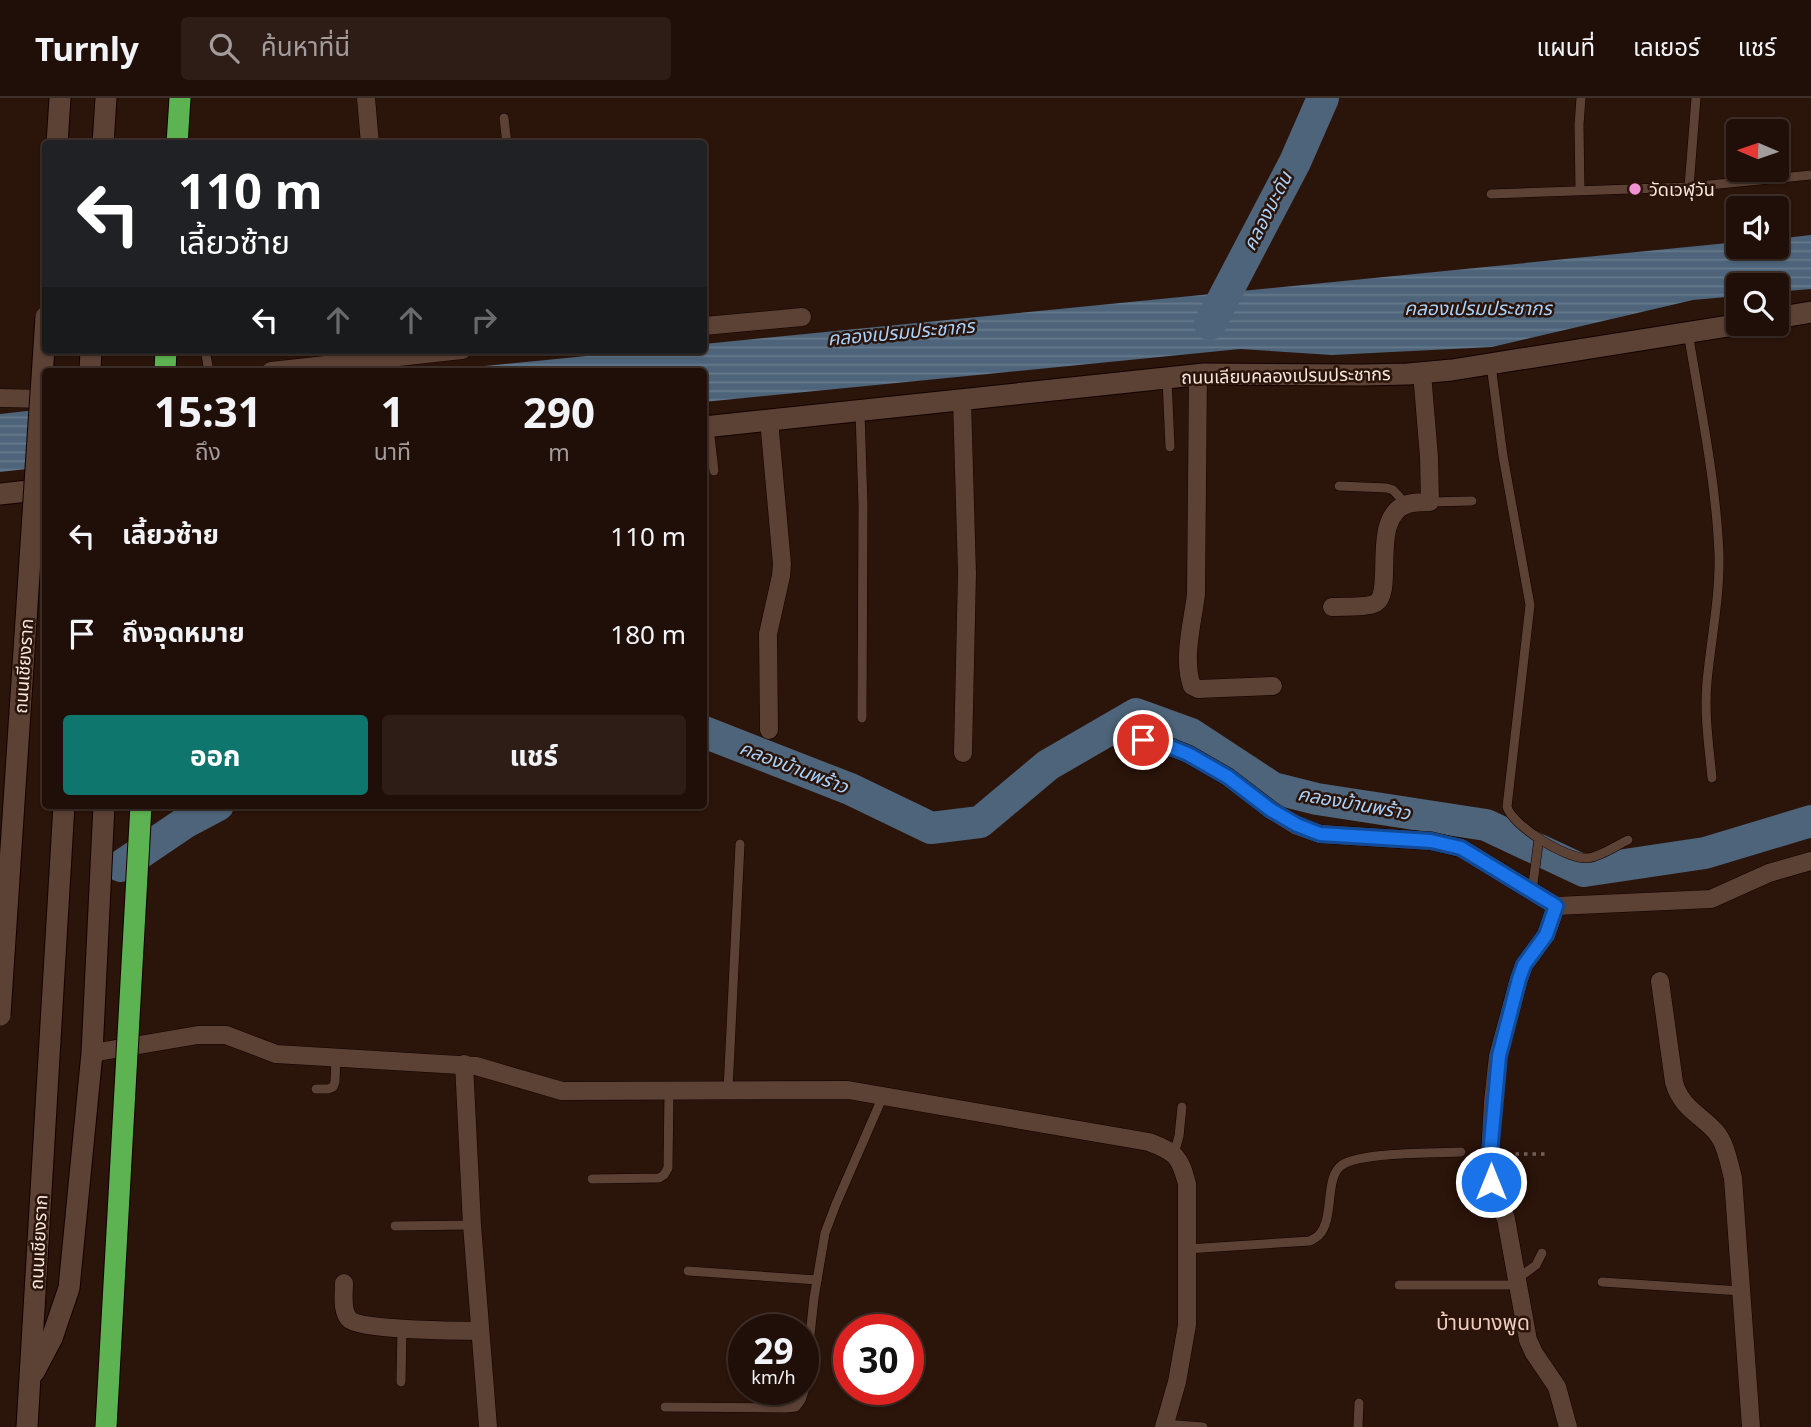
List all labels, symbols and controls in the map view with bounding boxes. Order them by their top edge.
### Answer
search box [181,17,671,80]
text: Turnly [35,26,139,71]
text: ค้นหาที่นี่ [261,28,350,64]
icon: search [205,29,243,67]
text: แผนที่ [1537,30,1595,63]
text: เลเยอร์ [1633,30,1700,63]
text: แชร์ [1738,30,1776,63]
north arrow [1726,119,1788,182]
map controls [1726,119,1789,336]
text: 110 m [178,157,323,223]
water label: คลองมะดัน [1236,166,1299,255]
icon: left [63,168,154,259]
place label: วัดเวฬุวัน [1649,177,1715,201]
marker: วัดเวฬุวัน [1627,181,1643,197]
button: sound [1726,196,1789,259]
text: เลี้ยวซ้าย [178,220,290,263]
button: search [1726,273,1789,336]
water label: คลองเปรมประชากร [1404,295,1553,321]
icon: left [246,301,284,339]
icon: ahead [319,301,357,339]
icon: ahead [392,301,430,339]
icon: right [465,301,503,339]
water label: คลองเปรมประชากร [826,312,977,351]
street label: ถนนเลียบคลองเปรมประชากร [1181,361,1391,389]
text: 15:31 [154,382,262,439]
text: 1 [380,382,404,439]
text: 290 [523,383,595,440]
text: ถึง [195,435,221,467]
text: นาที [374,435,411,467]
text: m [548,436,570,468]
text: เลี้ยวซ้าย [122,516,219,552]
icon: left [63,517,101,555]
text: 110 m [610,518,686,554]
text: ถึงจุดหมาย [122,614,245,650]
icon: arrive [63,615,101,653]
text: 180 m [610,616,686,652]
street label: ถนนเชียงราก [8,618,38,714]
pin [1113,710,1173,770]
button: ออก [63,715,368,795]
button: แชร์ [382,715,686,795]
icon: arrive [1124,721,1162,759]
water label: คลองบ้านพร้าว [736,734,852,800]
water label: คลองบ้านพร้าว [1296,780,1413,826]
position arrow [1454,1145,1528,1219]
street label: ถนนเชียงราก [24,1194,52,1290]
district label: บ้านบางพูด [1436,1308,1530,1336]
speed limit sign: 30 [833,1314,924,1405]
text: 29 [753,1327,794,1374]
text: km/h [751,1365,796,1389]

